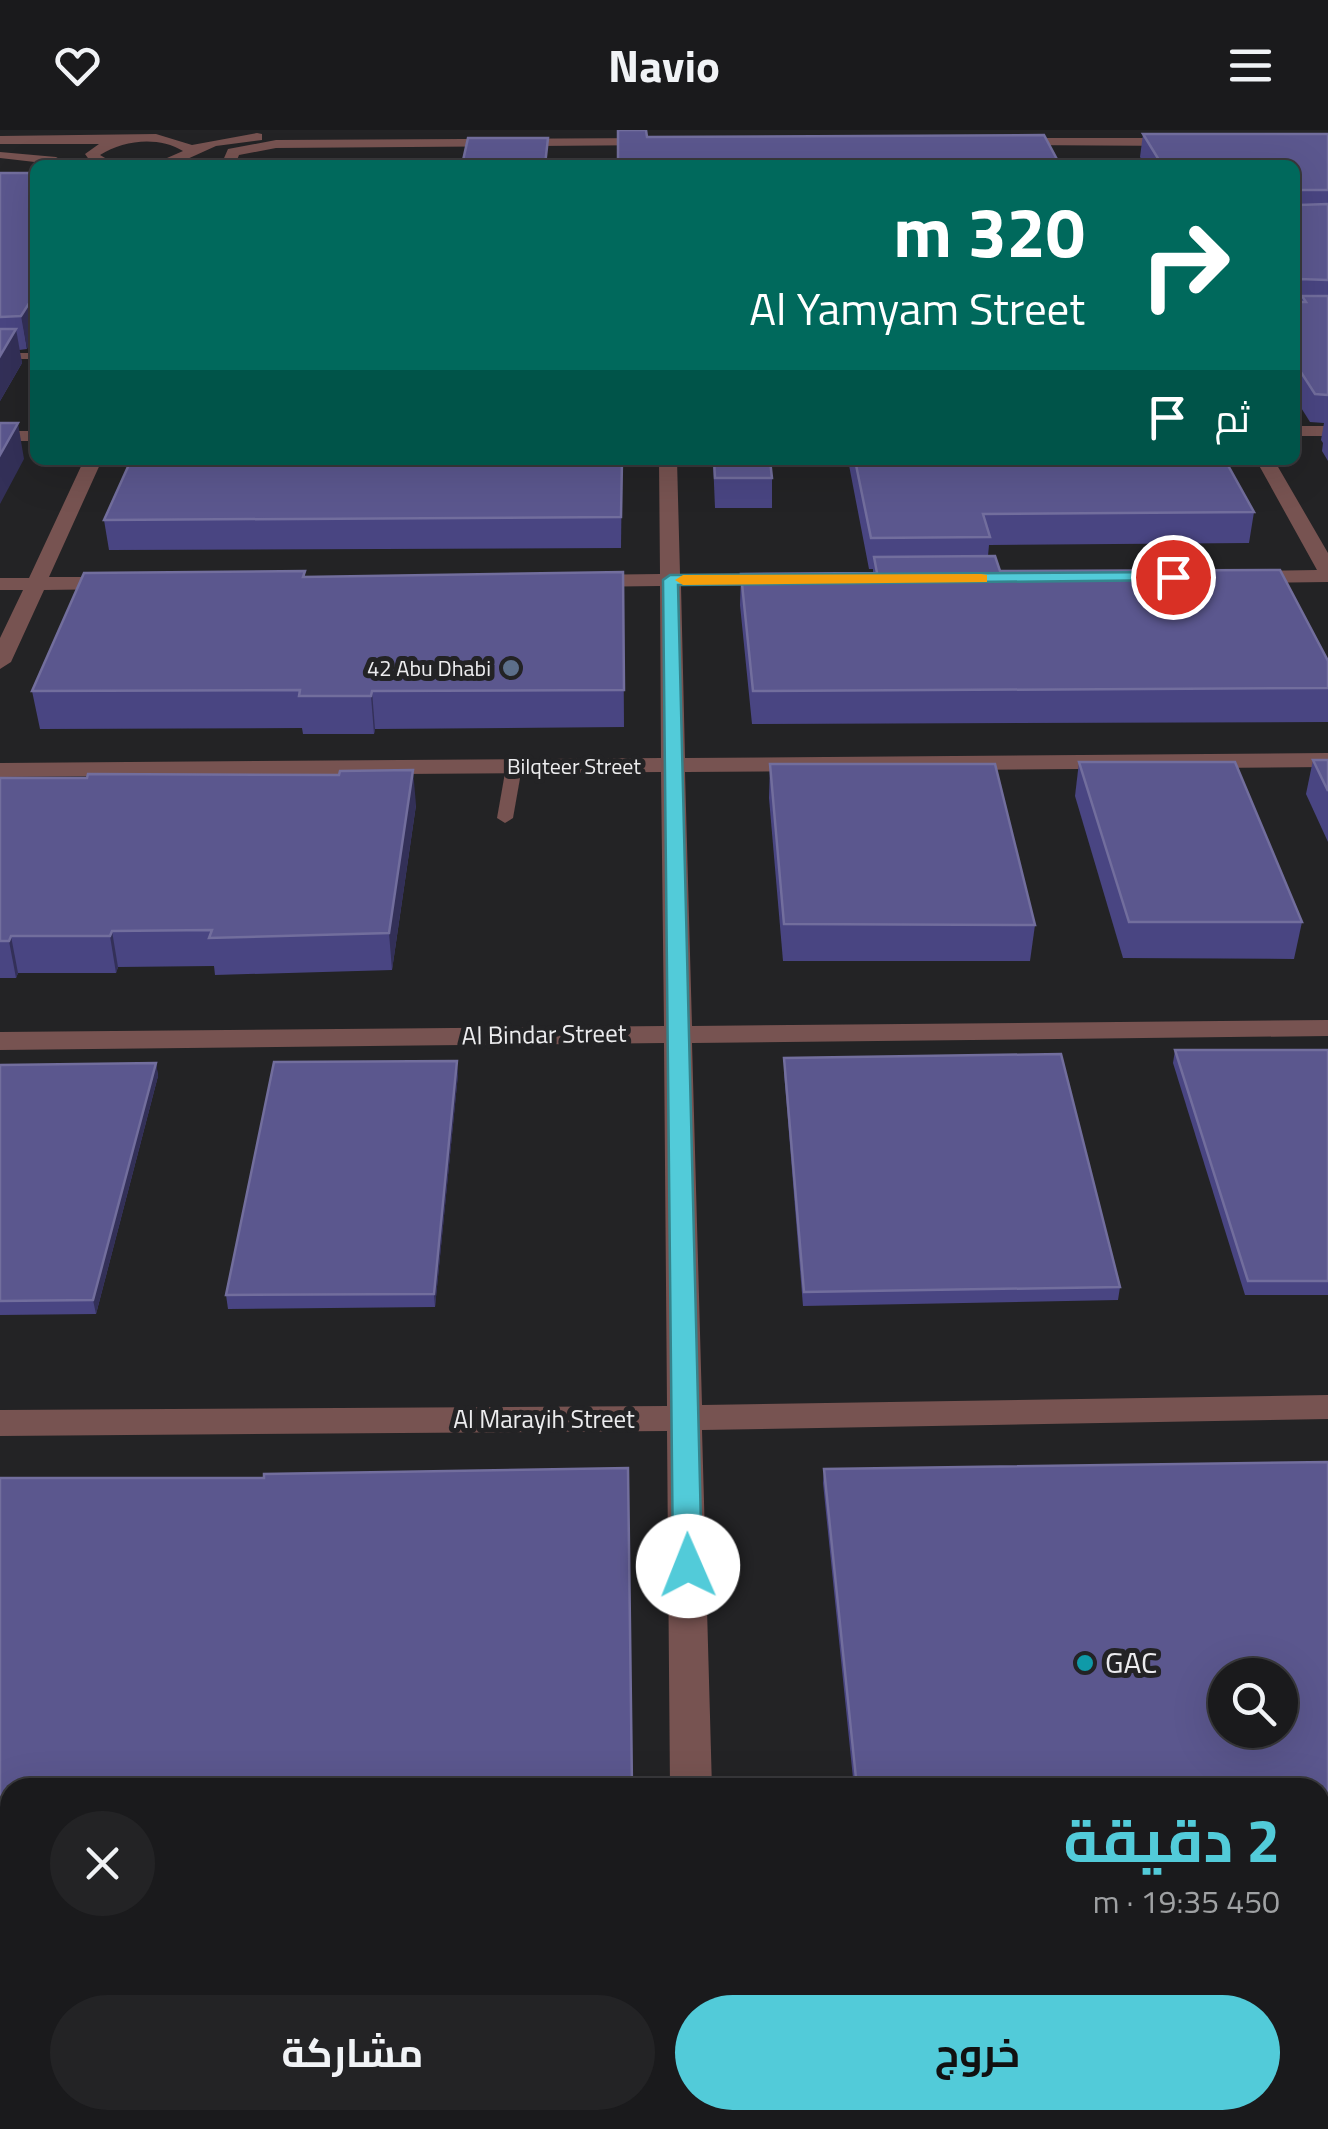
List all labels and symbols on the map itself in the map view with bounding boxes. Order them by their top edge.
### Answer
pin [1131,535,1216,620]
place label: 42 Abu Dhabi [367,651,491,685]
marker: 42 Abu Dhabi [500,657,522,679]
street label: Bilqteer Street [507,749,641,783]
street label: Al Bindar Street [461,1014,627,1054]
street label: Al Marayih Street [453,1400,635,1438]
position arrow [636,1514,740,1618]
place label: GAC [1105,1639,1157,1685]
marker: GAC [1074,1652,1096,1674]

